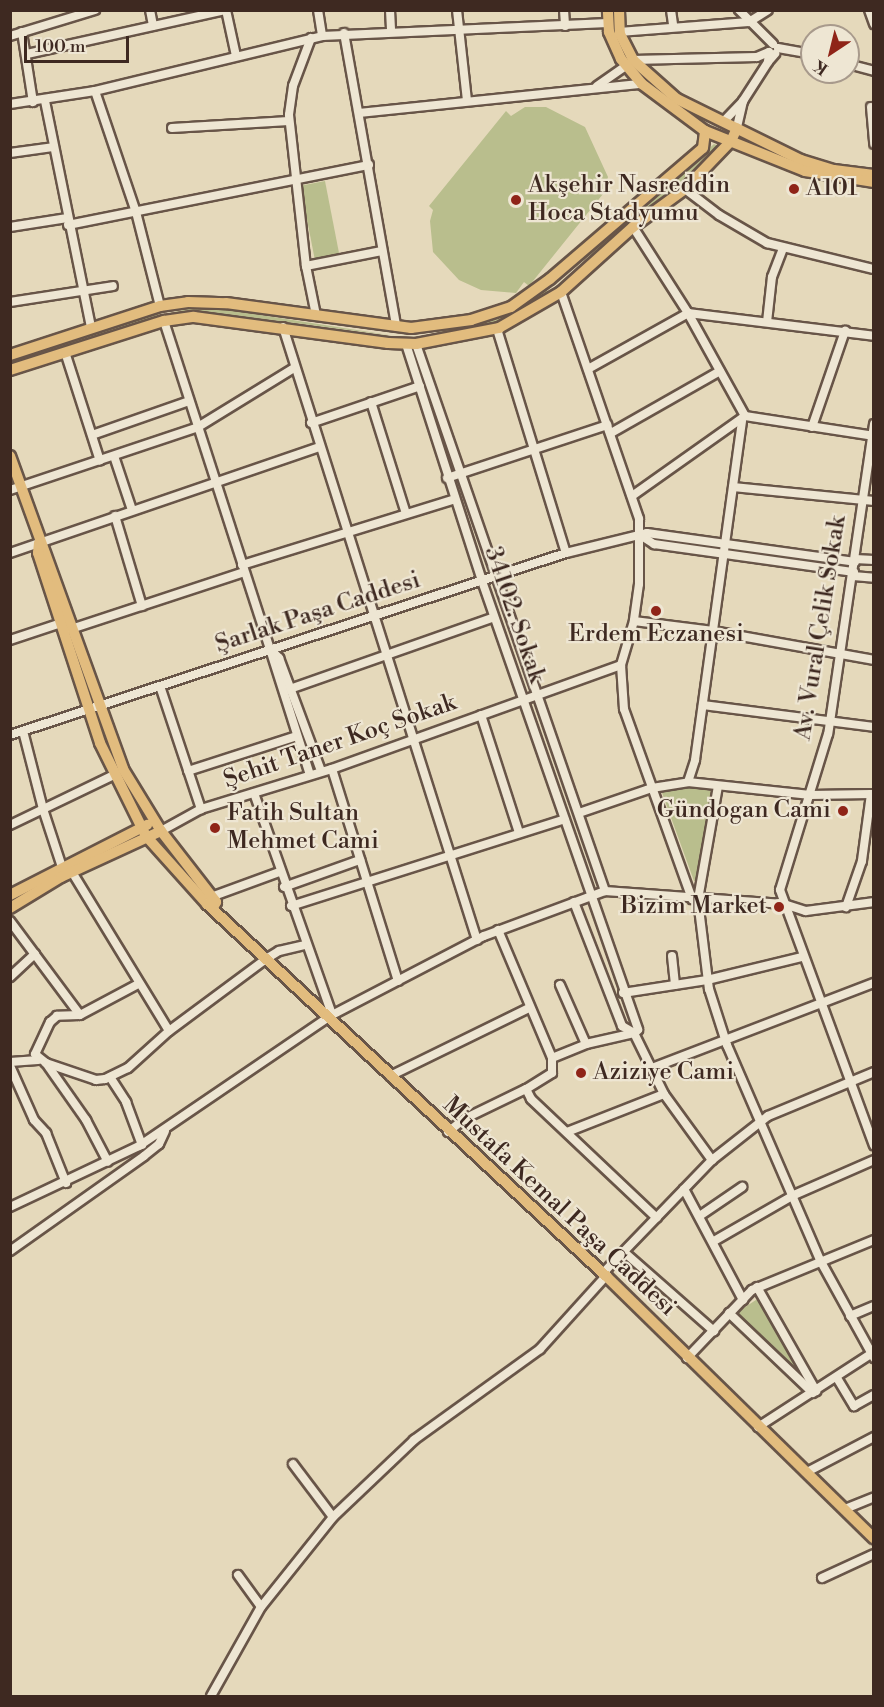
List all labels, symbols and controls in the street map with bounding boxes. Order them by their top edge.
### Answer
scale bar [27,24,132,62]
north arrow [800,24,860,84]
text: 100 m [35,35,86,58]
text: K [810,55,832,79]
place label: Akşehir Nasreddin Hoca Stadyumu [528,172,730,228]
place label: A101 [806,175,858,203]
marker: A101 [787,182,801,196]
marker: Akşehir Nasreddin Hoca Stadyumu [509,193,523,207]
street label: Av. Vural Çelik Sokak [789,514,853,742]
street label: 34102. Sokak [477,543,551,687]
street label: Şarlak Paşa Caddesi [212,566,424,660]
marker: Erdem Eczanesi [649,604,663,618]
place label: Erdem Eczanesi [568,621,744,649]
street label: Şehit Taner Koç Sokak [220,689,460,795]
place label: Gündogan Cami [657,797,831,825]
place label: Fatih Sultan Mehmet Cami [227,800,379,856]
marker: Gündogan Cami [836,804,850,818]
marker: Fatih Sultan Mehmet Cami [208,821,222,835]
place label: Bizim Market [620,893,767,921]
marker: Bizim Market [772,900,786,914]
place label: Aziziye Cami [593,1059,734,1087]
marker: Aziziye Cami [574,1066,588,1080]
street label: Mustafa Kemal Paşa Caddesi [436,1091,682,1323]

